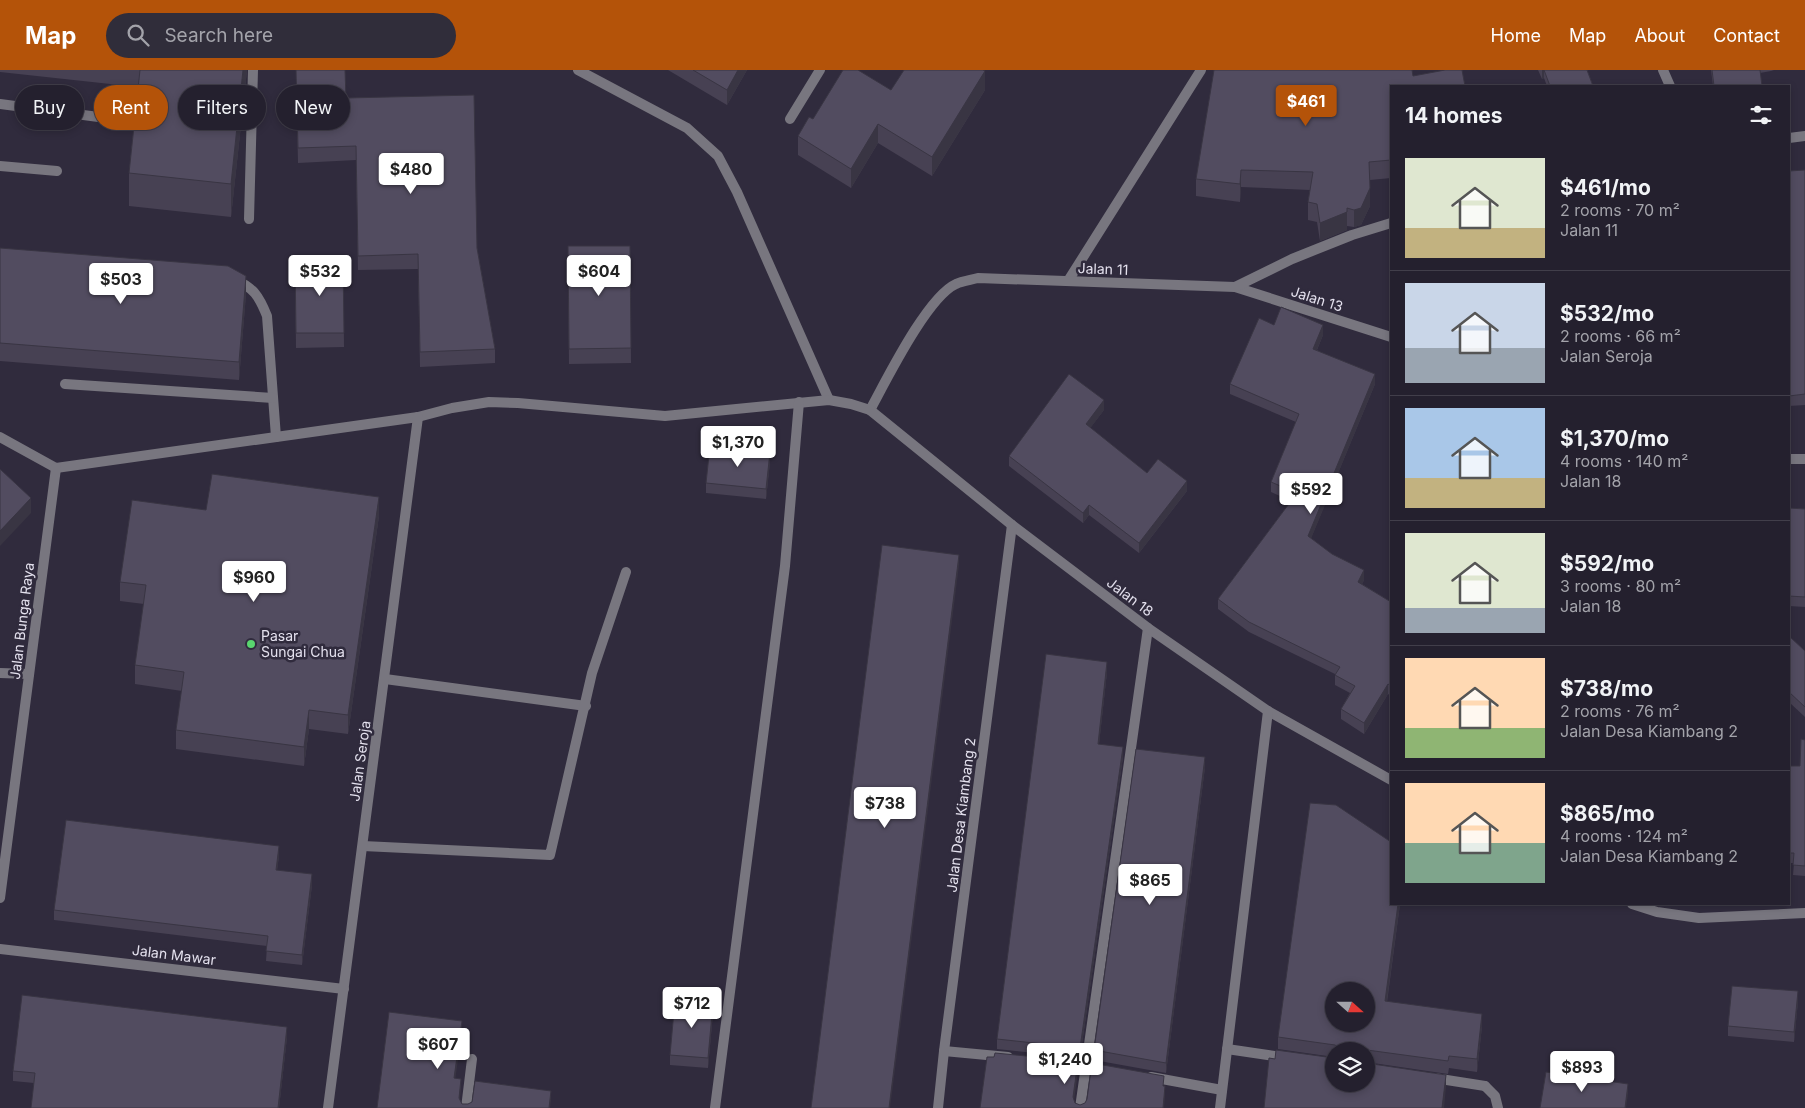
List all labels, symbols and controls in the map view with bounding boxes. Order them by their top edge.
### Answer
search box [106,13,456,58]
text: Map [25,21,76,50]
icon: search [124,21,152,49]
text: Search here [164,24,273,47]
text: Home [1491,25,1541,46]
text: Map [1569,25,1606,46]
text: About [1634,25,1685,46]
text: Contact [1713,25,1780,46]
chip: Buy [15,85,84,130]
chip: Rent [94,85,168,130]
chip: Filters [178,85,266,130]
chip: New [276,85,350,130]
pin: $461 [1276,85,1336,127]
text: $461 [1287,91,1325,111]
icon: filters [1747,101,1775,129]
text: 14 homes [1405,103,1503,128]
pin: $480 [381,152,441,195]
text: $480 [390,159,432,179]
text: $461/mo [1560,175,1651,200]
icon: home [1445,178,1505,238]
text: 2 rooms · 70 m² [1560,200,1680,220]
text: Jalan 11 [1560,220,1618,240]
pin: $532 [290,254,350,297]
pin: $604 [569,254,629,297]
street label: Jalan 11 [1077,259,1129,278]
text: $532 [299,261,341,281]
text: $604 [578,261,620,281]
pin: $503 [91,262,151,305]
text: $503 [100,269,142,289]
street label: Jalan 13 [1289,282,1345,315]
text: $532/mo [1560,301,1654,326]
icon: home [1445,303,1505,363]
text: 2 rooms · 66 m² [1560,326,1681,346]
text: Jalan Seroja [1560,346,1653,366]
pin: $1,370 [697,426,779,468]
text: $1,370/mo [1560,426,1669,451]
icon: home [1445,428,1505,488]
text: $1,370 [712,432,764,452]
text: 4 rooms · 140 m² [1560,451,1688,471]
text: Jalan 18 [1560,471,1621,491]
pin: $592 [1281,472,1341,515]
text: $592 [1290,479,1332,499]
text: $592/mo [1560,551,1654,576]
icon: home [1445,553,1505,613]
pin: $960 [224,560,284,603]
street label: Jalan Bunga Raya [6,562,37,680]
text: $960 [233,567,275,587]
street label: Jalan 18 [1104,574,1157,620]
text: 3 rooms · 80 m² [1560,576,1681,596]
text: Jalan 18 [1560,596,1621,616]
place label: Pasar Sungai Chua [261,627,345,660]
marker: Pasar Sungai Chua [245,638,257,650]
text: $738/mo [1560,676,1653,701]
icon: home [1445,678,1505,738]
text: 2 rooms · 76 m² [1560,701,1680,721]
street label: Jalan Seroja [345,720,374,802]
text: Jalan Desa Kiambang 2 [1560,721,1738,741]
street label: Jalan Desa Kiambang 2 [943,737,978,893]
pin: $738 [855,786,915,829]
text: $738 [865,793,905,813]
text: $865/mo [1560,801,1655,826]
icon: home [1445,803,1505,863]
text: 4 rooms · 124 m² [1560,826,1688,846]
text: Jalan Desa Kiambang 2 [1560,846,1738,866]
pin: $865 [1120,864,1180,906]
text: $865 [1129,870,1171,890]
street label: Jalan Mawar [131,941,217,968]
north arrow [1325,982,1375,1032]
map controls [1325,982,1375,1092]
pin: $712 [662,986,722,1029]
text: $712 [674,993,710,1013]
pin: $607 [408,1028,468,1070]
text: $607 [418,1034,458,1054]
pin: $1,240 [1024,1042,1106,1085]
button: layers [1325,1042,1375,1092]
text: $1,240 [1038,1049,1092,1069]
pin: $893 [1552,1050,1612,1093]
text: $893 [1561,1057,1603,1077]

